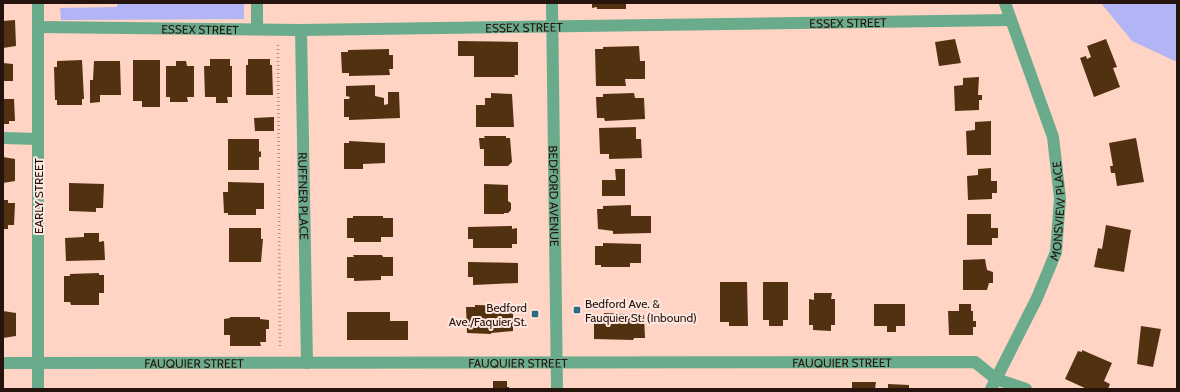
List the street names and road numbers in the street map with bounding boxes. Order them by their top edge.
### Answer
street label: ESSEX STREET [809,14,887,30]
street label: ESSEX STREET [485,19,563,35]
street label: ESSEX STREET [161,21,239,37]
street label: BEDFORD AVENUE [546,145,563,247]
street label: RUFFNER PLACE [296,152,312,240]
street label: EARLY STREET [31,157,46,234]
street label: MONSVIEW PLACE [1046,160,1068,263]
street label: FAUQUIER STREET [144,355,244,370]
street label: FAUQUIER STREET [468,355,568,370]
street label: FAUQUIER STREET [792,355,892,370]

